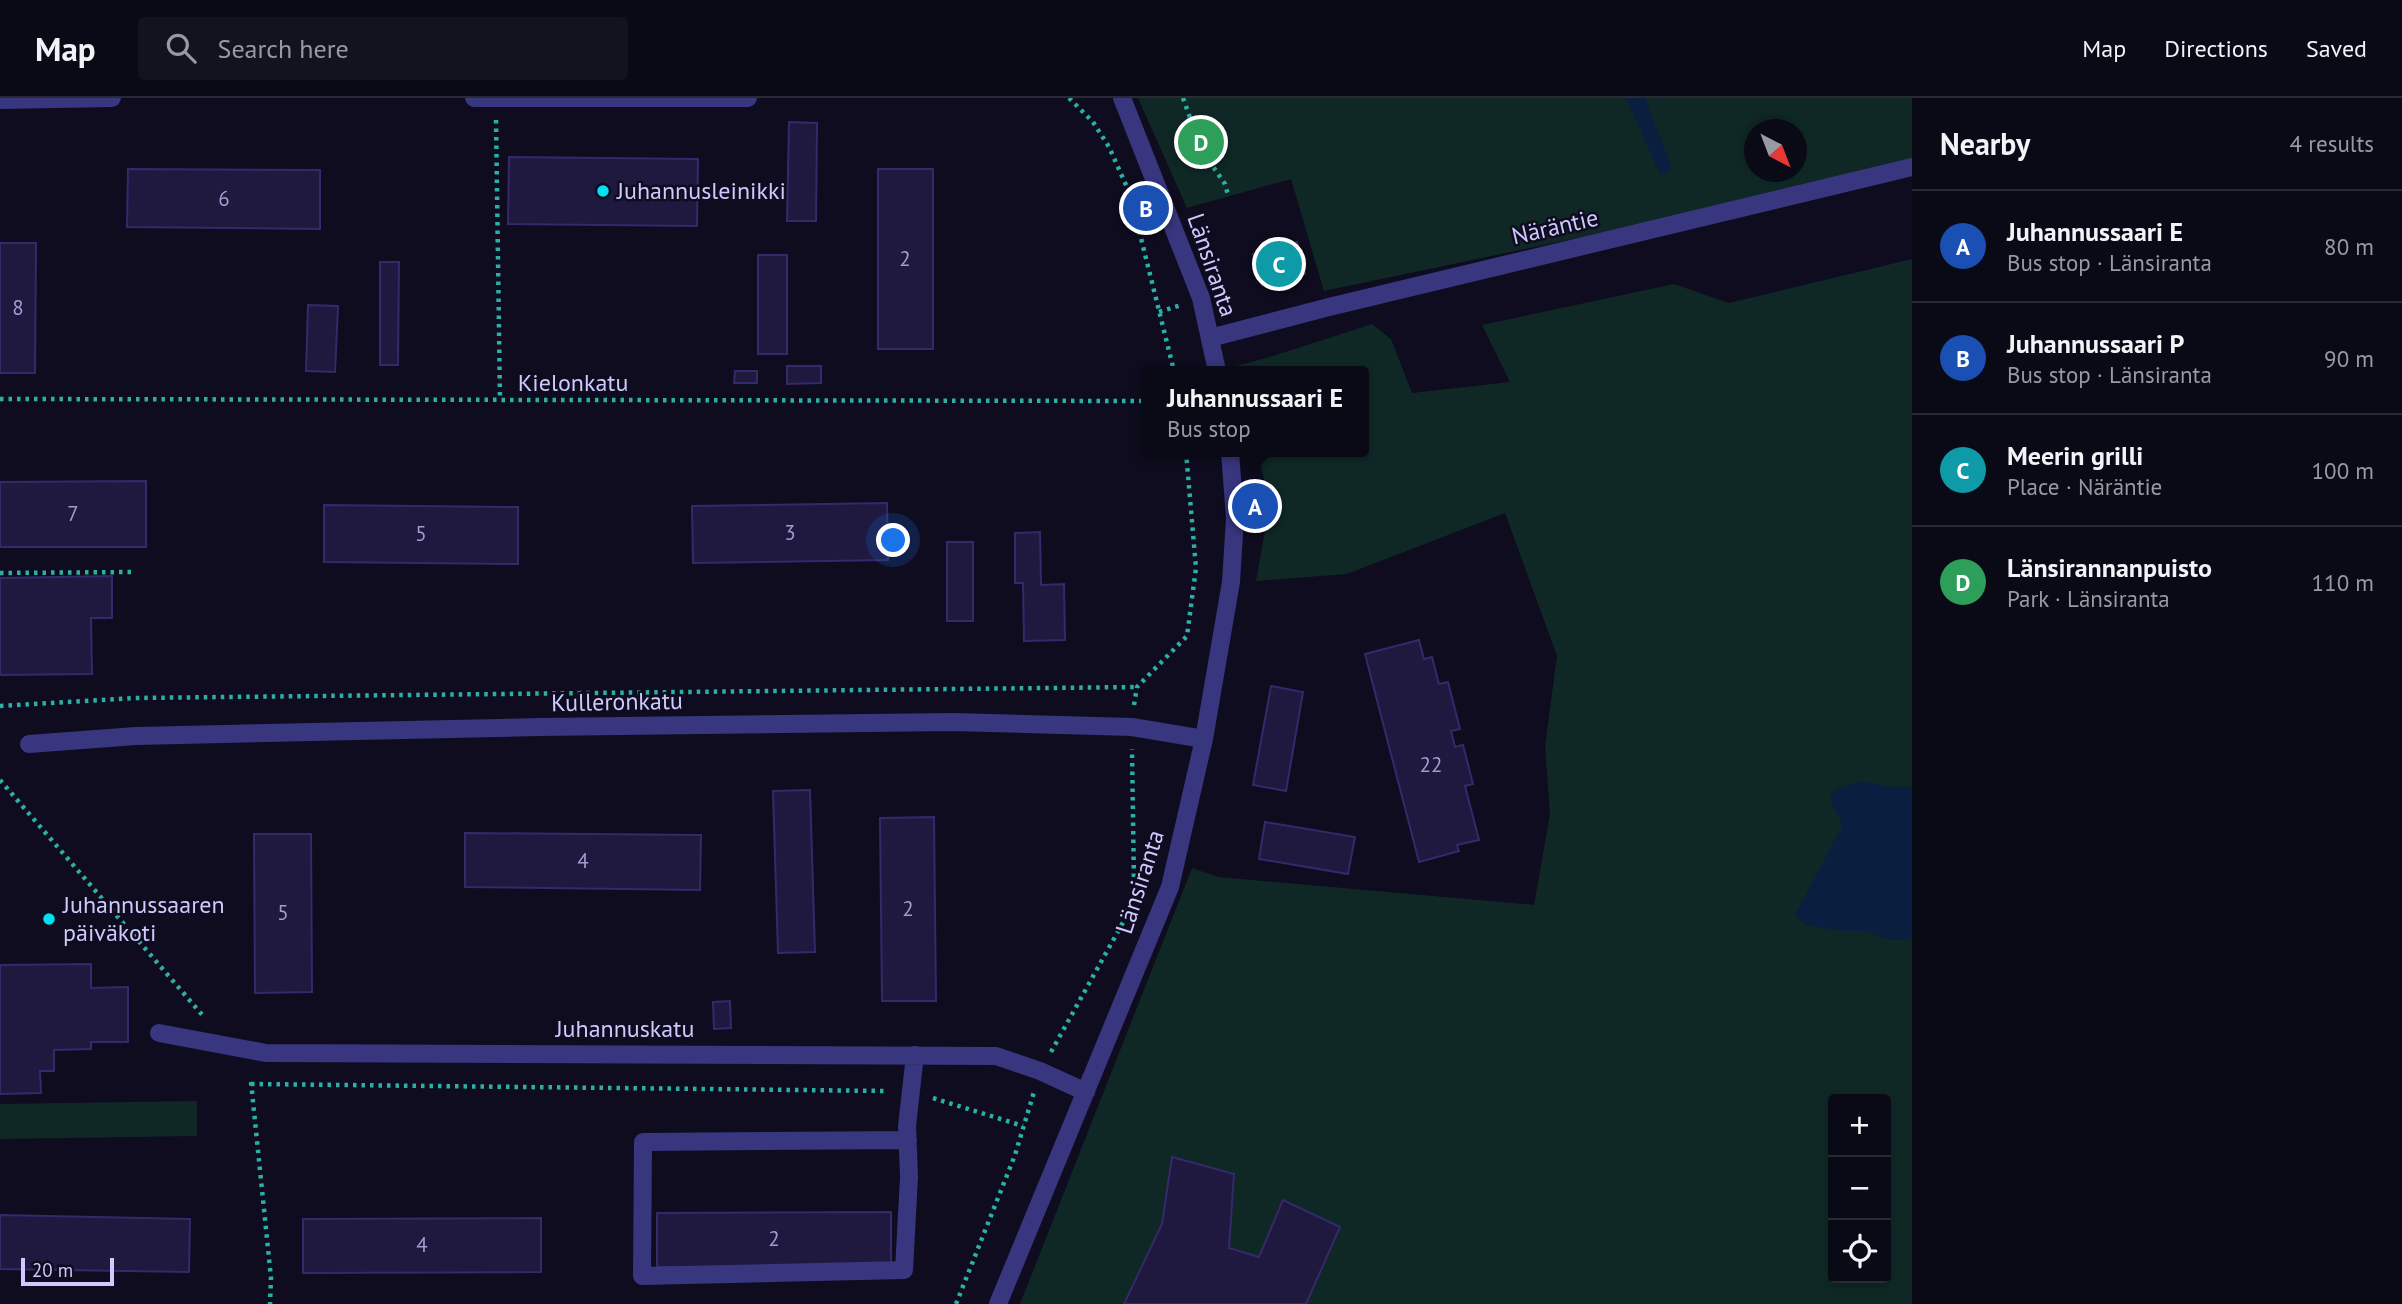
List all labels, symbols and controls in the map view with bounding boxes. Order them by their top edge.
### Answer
search box [138,17,628,80]
text: Map [35,27,96,70]
icon: search [162,29,200,67]
text: Search here [218,32,349,65]
text: Map [2082,33,2126,64]
text: Directions [2164,33,2268,64]
text: Saved [2306,33,2367,64]
pin: D [1178,116,1224,168]
north arrow [1744,119,1807,182]
text: Nearby [1940,124,2030,163]
text: 4 results [2290,129,2374,158]
place label: Juhannusleinikki [616,175,786,206]
pin: B [1123,182,1169,234]
marker: Juhannusleinikki [595,183,611,199]
house number: 6 [218,185,230,212]
street label: Näräntie [1509,202,1601,252]
street label: Länsiranta [1180,209,1245,321]
text: Juhannussaari E [2007,215,2183,248]
text: A [1956,232,1970,261]
text: 80 m [2324,232,2374,261]
pin: C [1256,238,1302,290]
house number: 2 [899,245,911,272]
text: Bus stop · Länsiranta [2007,248,2212,277]
house number: 8 [12,294,24,321]
text: Juhannussaari P [2007,327,2184,360]
text: B [1956,344,1970,373]
text: 90 m [2324,344,2374,373]
text: Bus stop · Länsiranta [2007,360,2212,389]
popup [1141,366,1369,457]
street label: Kielonkatu [518,367,628,398]
text: Juhannussaari E [1167,381,1343,414]
text: Bus stop [1167,414,1251,443]
text: Meerin grilli [2007,439,2143,472]
text: C [1957,456,1969,485]
text: 100 m [2312,456,2374,485]
text: Place · Näräntie [2007,472,2162,501]
pin: A [1232,480,1278,532]
house number: 7 [67,500,79,527]
house number: 3 [784,519,796,546]
house number: 5 [415,520,427,547]
your location [876,523,910,557]
text: Länsirannanpuisto [2007,551,2212,584]
text: D [1956,568,1970,597]
text: 110 m [2312,568,2374,597]
text: Park · Länsiranta [2007,584,2170,613]
street label: Kulleronkatu [551,685,683,718]
house number: 22 [1420,751,1442,778]
street label: Länsiranta [1108,826,1171,938]
house number: 4 [577,847,589,874]
place label: Juhannussaaren päiväkoti [62,889,225,948]
house number: 2 [902,895,914,922]
house number: 5 [277,899,289,926]
marker: Juhannussaaren päiväkoti [41,911,57,927]
street label: Juhannuskatu [555,1013,694,1044]
map controls [1828,1094,1891,1283]
button: + [1828,1094,1891,1157]
button: − [1828,1157,1891,1220]
button: locate [1828,1220,1891,1283]
house number: 2 [768,1225,780,1252]
house number: 4 [416,1231,428,1258]
scale bar [21,1255,114,1287]
text: 20 m [32,1258,73,1282]

